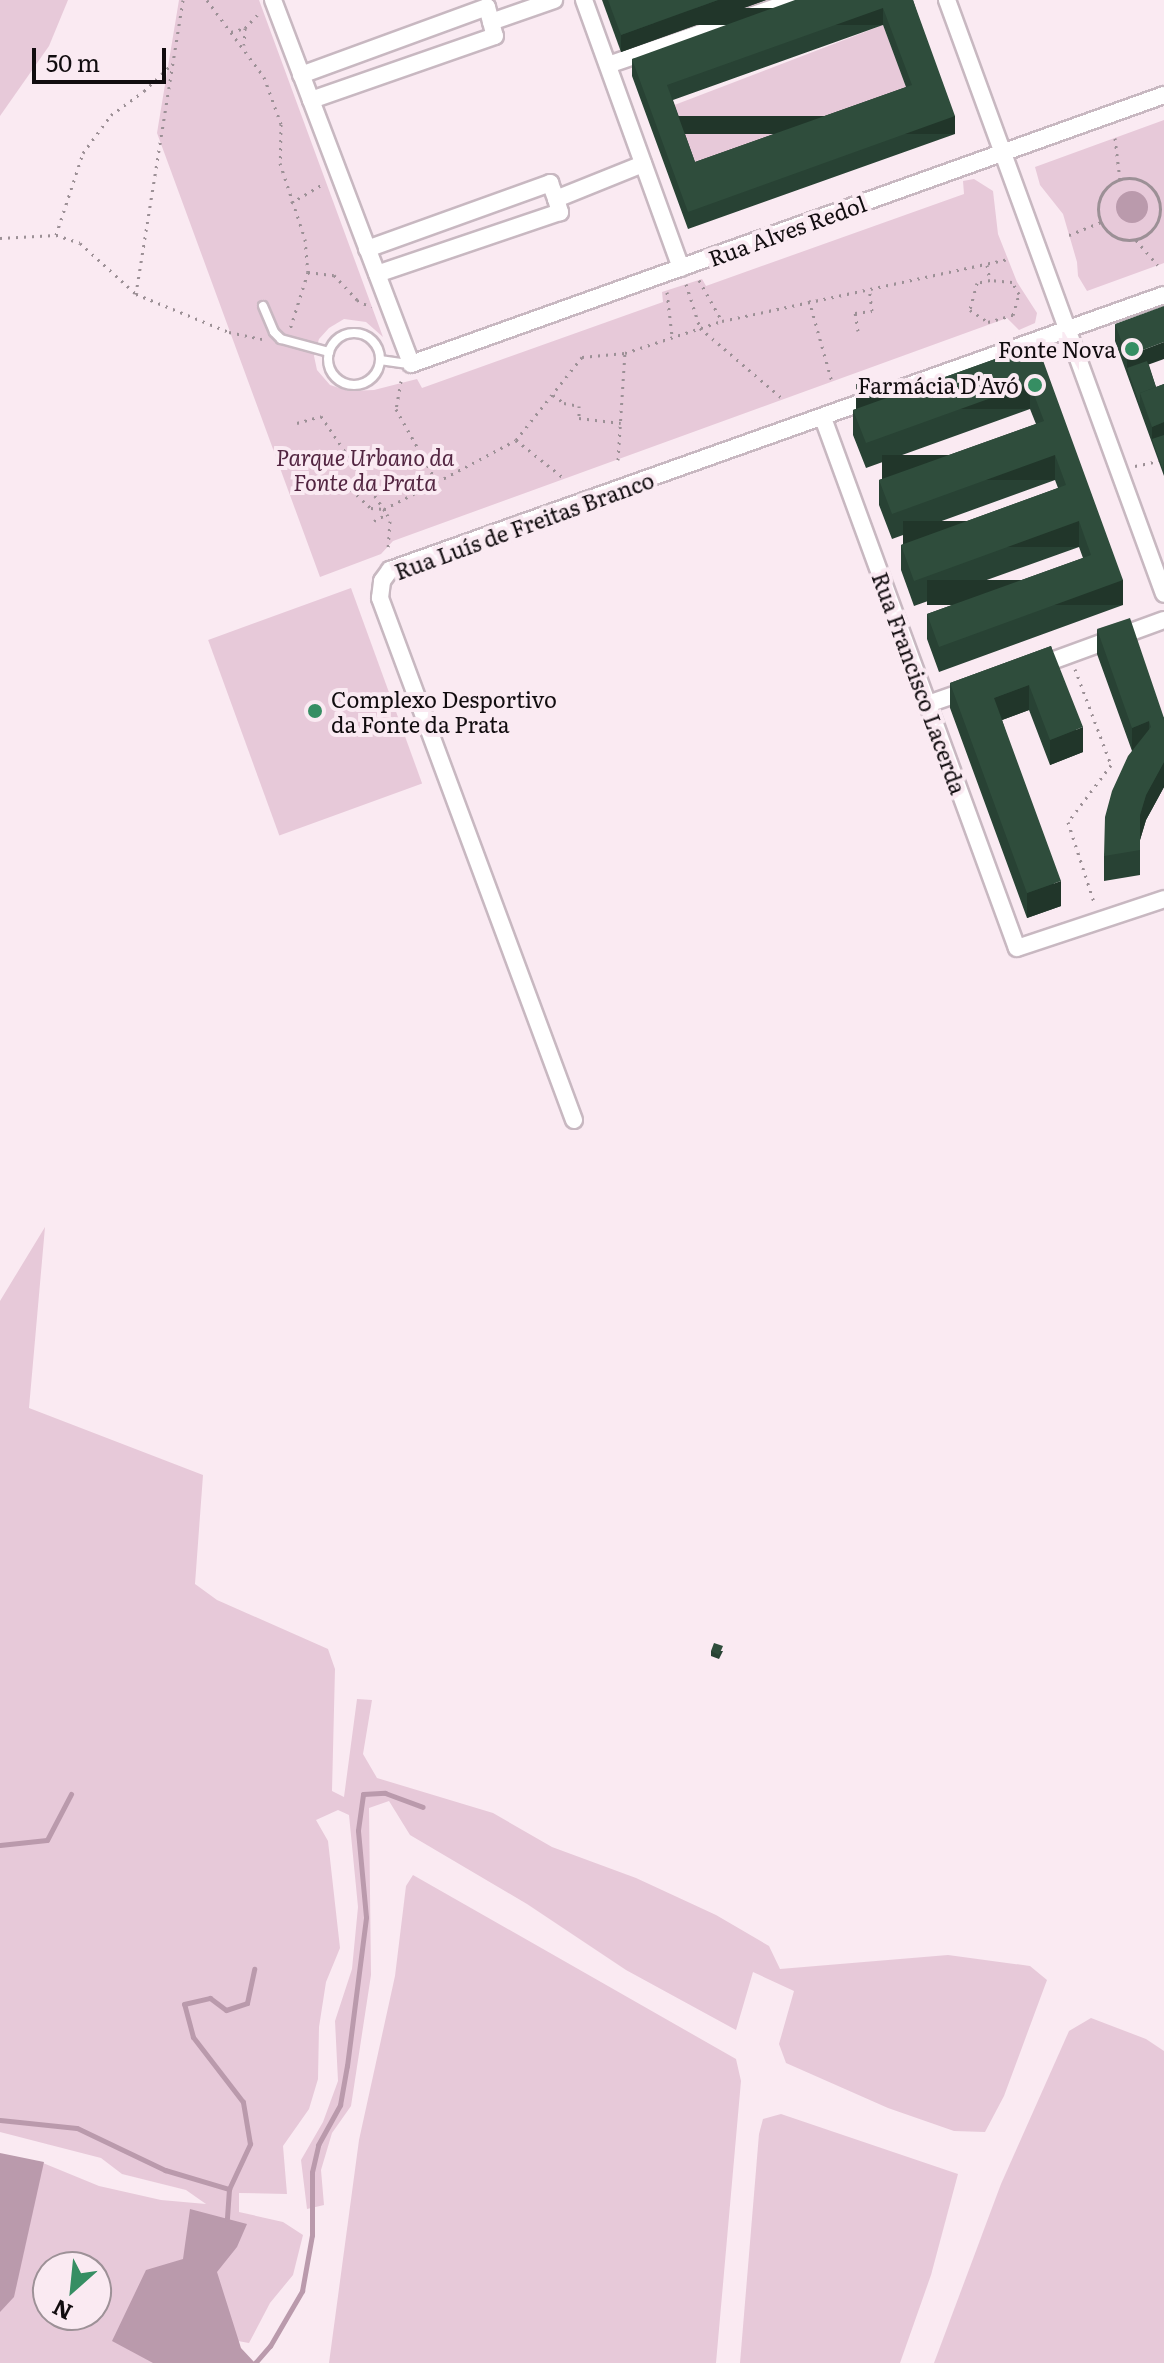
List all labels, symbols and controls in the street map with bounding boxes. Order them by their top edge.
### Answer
scale bar [36,32,170,82]
text: 50 m [46,44,100,79]
street label: Rua Alves Redol [705,189,869,271]
place label: Fonte Nova [998,336,1116,362]
marker: Fonte Nova [1123,340,1141,358]
place label: Farmácia D'Avó [858,372,1019,398]
marker: Farmácia D'Avó [1026,376,1044,394]
park label: Parque Urbano da Fonte da Prata [276,443,454,494]
street label: Rua Luís de Freitas Branco [391,466,657,584]
street label: Rua Francisco Lacerda [868,568,972,798]
place label: Complexo Desportivo da Fonte da Prata [331,685,557,736]
marker: Complexo Desportivo da Fonte da Prata [306,702,324,720]
north arrow [32,2251,112,2331]
text: N [46,2292,78,2330]

